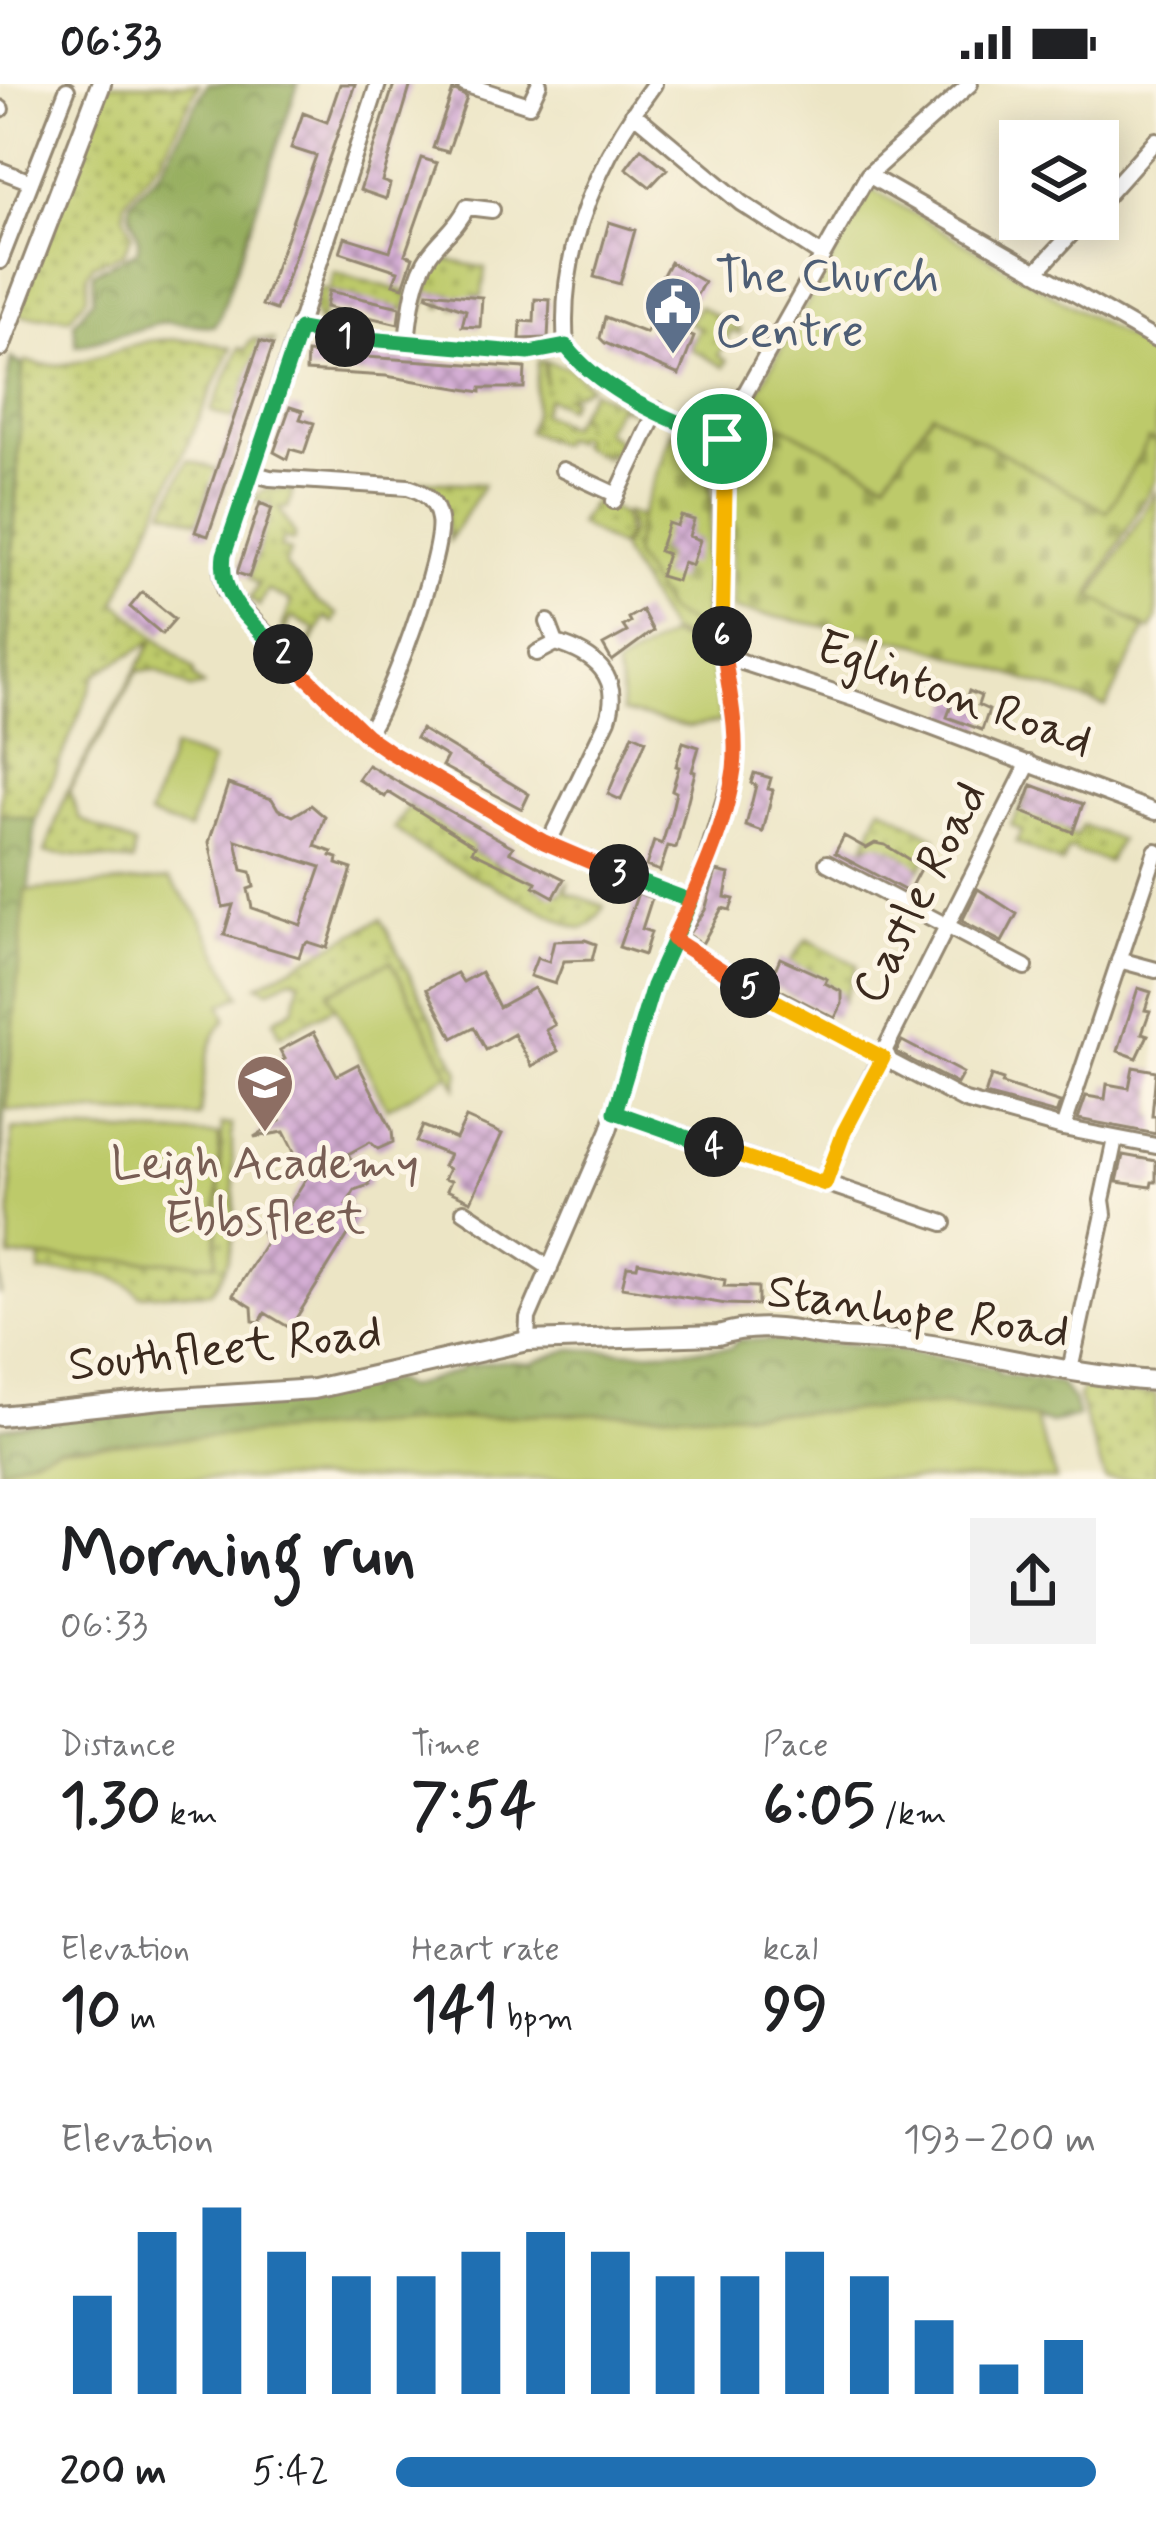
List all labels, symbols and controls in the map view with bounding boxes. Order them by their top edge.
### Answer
text: 06:33 [60,13,161,72]
map controls [999,120,1119,240]
button: layers [999,120,1119,240]
place label: The Church Centre [715,246,939,364]
public building icon: The Church Centre [642,274,704,356]
pin: 1 [315,307,375,367]
text: 1 [338,315,352,359]
pin [671,388,773,490]
icon: arrive [689,406,755,472]
pin: 6 [692,606,752,666]
text: 6 [714,614,730,658]
street label: Eglinton Road [807,616,1101,774]
pin: 2 [253,624,313,684]
text: 2 [275,632,291,676]
street label: Castle Road [838,771,1004,1015]
pin: 3 [589,844,649,904]
text: 3 [612,852,626,896]
pin: 5 [720,958,780,1018]
text: 5 [740,966,760,1010]
school or university icon: Leigh Academy Ebbsfleet [234,1052,296,1134]
pin: 4 [684,1117,744,1177]
text: 4 [704,1125,724,1169]
place label: Leigh Academy Ebbsfleet [111,1133,419,1251]
street label: Stanhope Road [763,1261,1073,1365]
street label: Southfleet Road [65,1302,385,1398]
text: Morning run [60,1513,416,1599]
button: share [970,1518,1096,1644]
text: 06:33 [60,1601,148,1652]
text: Distance [60,1724,176,1768]
text: Time [411,1724,480,1768]
text: Pace [763,1724,828,1768]
text: 1.30 [60,1768,161,1847]
text: 7:54 [411,1768,536,1847]
text: 6:05 [763,1768,875,1847]
text: km [161,1793,218,1837]
text: /km [875,1793,946,1837]
text: Elevation [60,1928,190,1972]
text: Heart rate [411,1928,560,1972]
text: kcal [763,1928,818,1972]
text: 10 [60,1972,121,2051]
text: 141 [411,1972,498,2051]
text: 99 [763,1972,828,2051]
text: m [121,1997,156,2041]
text: bpm [498,1997,573,2041]
text: Elevation [60,2115,214,2166]
text: 193–200 m [903,2115,1096,2166]
text: 200 m [60,2447,166,2498]
text: 5:42 [252,2447,329,2498]

